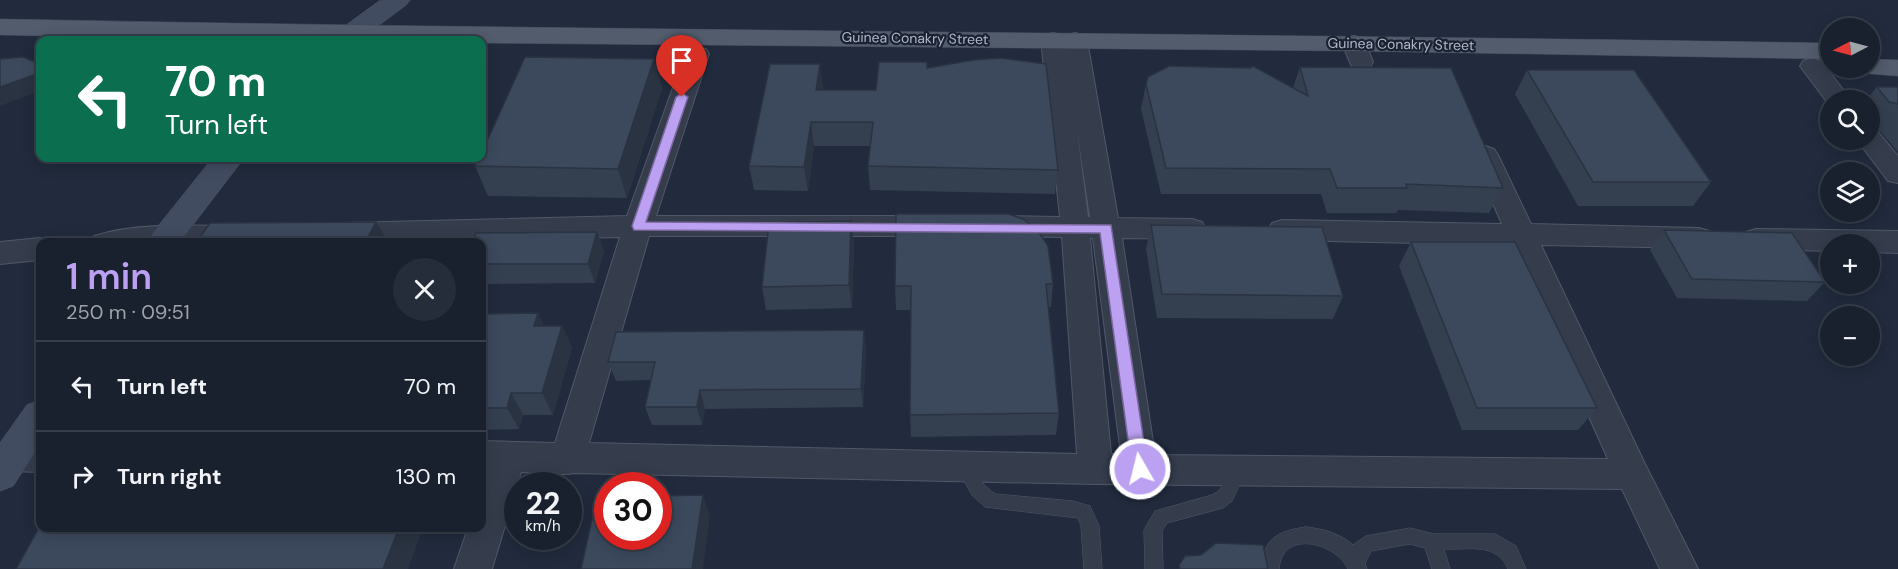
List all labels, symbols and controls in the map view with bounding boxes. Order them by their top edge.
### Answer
north arrow [1820,18,1880,78]
map controls [1820,18,1880,366]
street label: Guinea Conakry Street [841,28,989,48]
street label: Guinea Conakry Street [1327,34,1475,54]
pin [656,35,707,97]
icon: arrive [665,44,698,77]
text: 70 m [165,54,266,109]
icon: left [66,60,144,138]
button: search [1820,90,1880,150]
text: Turn left [165,107,268,142]
button: layers [1820,162,1880,222]
button: + [1820,234,1880,294]
text: 1 min [66,253,152,300]
button: close [393,258,456,321]
text: 250 m · 09:51 [66,299,190,325]
button: − [1820,306,1880,366]
icon: left [66,370,99,403]
text: Turn left [117,372,207,401]
text: 70 m [404,372,456,401]
position arrow [1108,437,1172,501]
icon: right [66,460,99,493]
text: Turn right [117,462,222,491]
text: 130 m [396,462,456,491]
speed limit sign: 30 [594,472,672,550]
text: 22 [526,484,560,523]
text: km/h [525,516,561,536]

